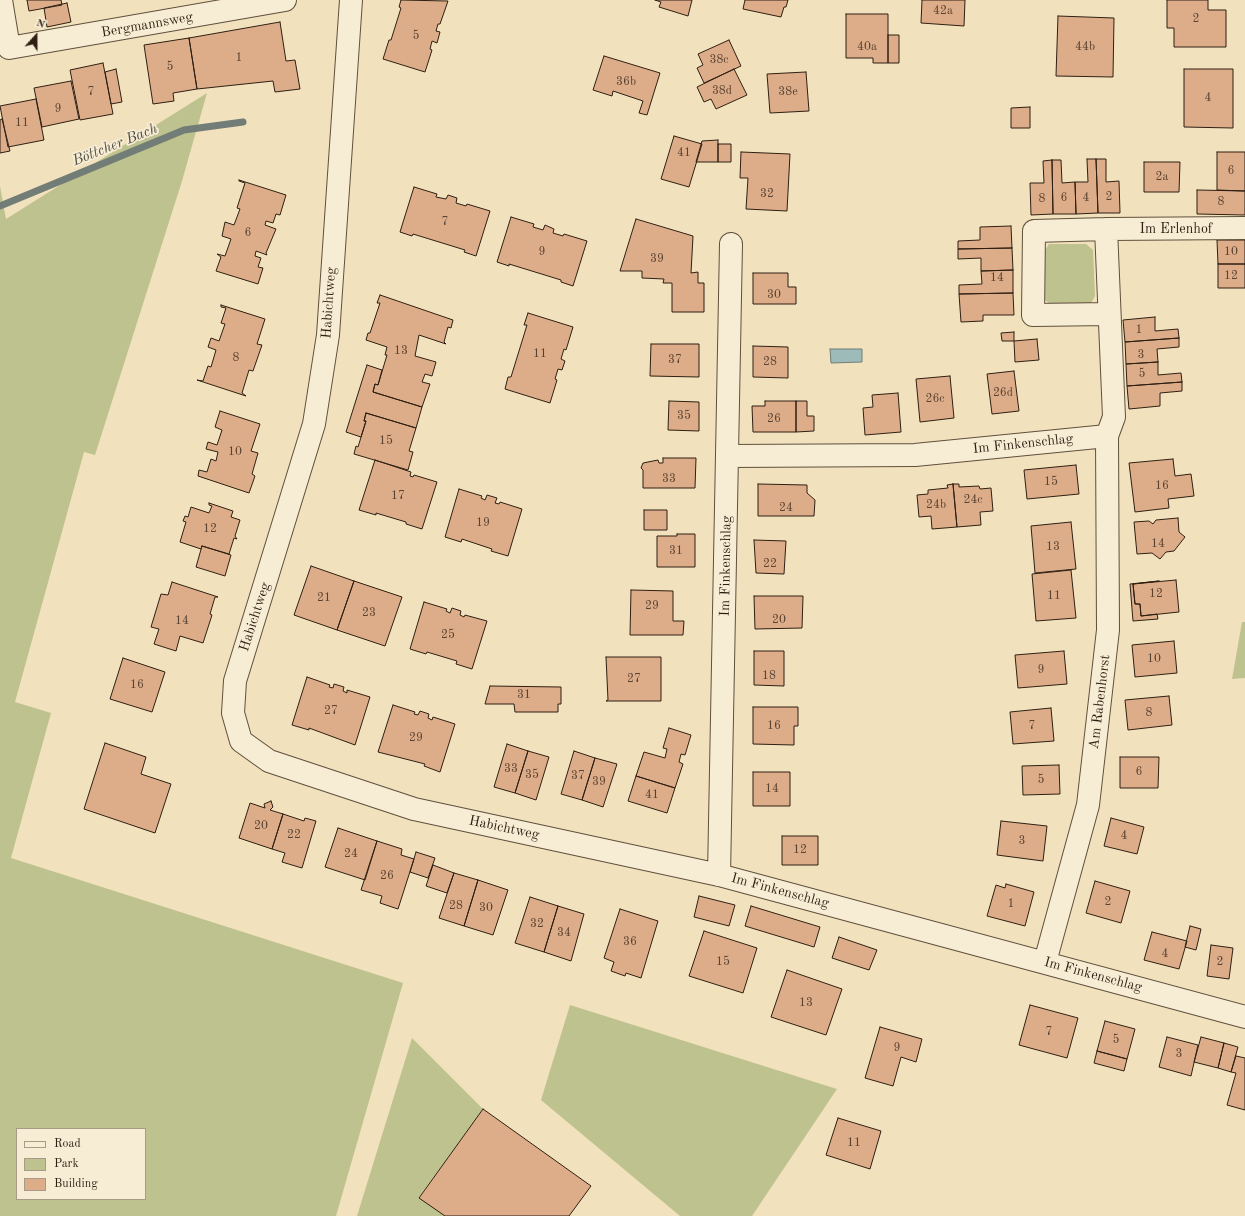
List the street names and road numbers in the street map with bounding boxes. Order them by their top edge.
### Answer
street label: Bergmannsweg [100,9,194,41]
street label: Im Erlenhof [1140,221,1212,237]
street label: Habichtweg [318,267,340,339]
street label: Im Finkenschlag [972,430,1074,458]
street label: Im Finkenschlag [717,516,735,616]
street label: Habichtweg [236,580,274,654]
street label: Am Rabenhorst [1086,654,1114,750]
street label: Habichtweg [467,812,541,844]
street label: Im Finkenschlag [729,870,831,912]
street label: Im Finkenschlag [1042,954,1144,996]

